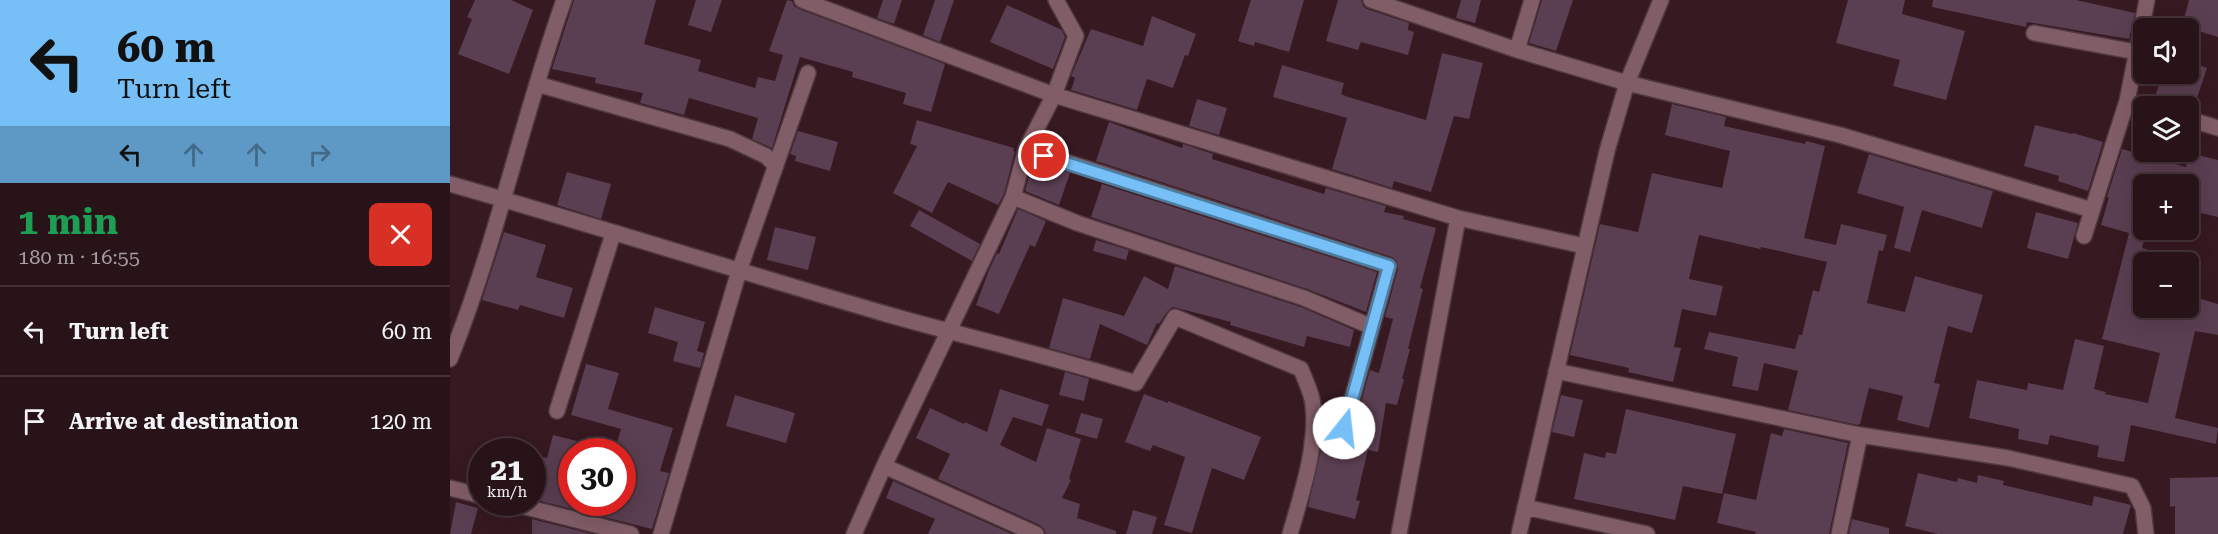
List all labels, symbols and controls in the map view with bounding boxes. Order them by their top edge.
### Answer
map controls [2133,18,2199,318]
button: sound [2133,18,2199,84]
text: 60 m [117,23,215,72]
icon: left [18,24,96,102]
text: Turn left [117,73,231,105]
button: layers [2133,96,2199,162]
pin [1018,130,1069,181]
icon: left [114,138,147,171]
icon: ahead [177,138,210,171]
icon: ahead [240,138,273,171]
icon: right [303,138,336,171]
icon: arrive [1027,139,1060,172]
button: + [2133,174,2199,240]
text: 1 min [18,201,118,243]
button: close [369,203,432,266]
text: 180 m · 16:55 [18,245,140,269]
button: − [2133,252,2199,318]
icon: left [18,315,51,348]
text: Turn left [69,319,169,344]
text: 60 m [382,319,432,344]
position arrow [1312,396,1376,460]
icon: arrive [18,405,51,438]
text: Arrive at destination [69,409,298,434]
text: 120 m [369,409,432,434]
speed limit sign: 30 [558,438,636,516]
text: 21 [490,452,524,487]
text: km/h [487,483,527,501]

